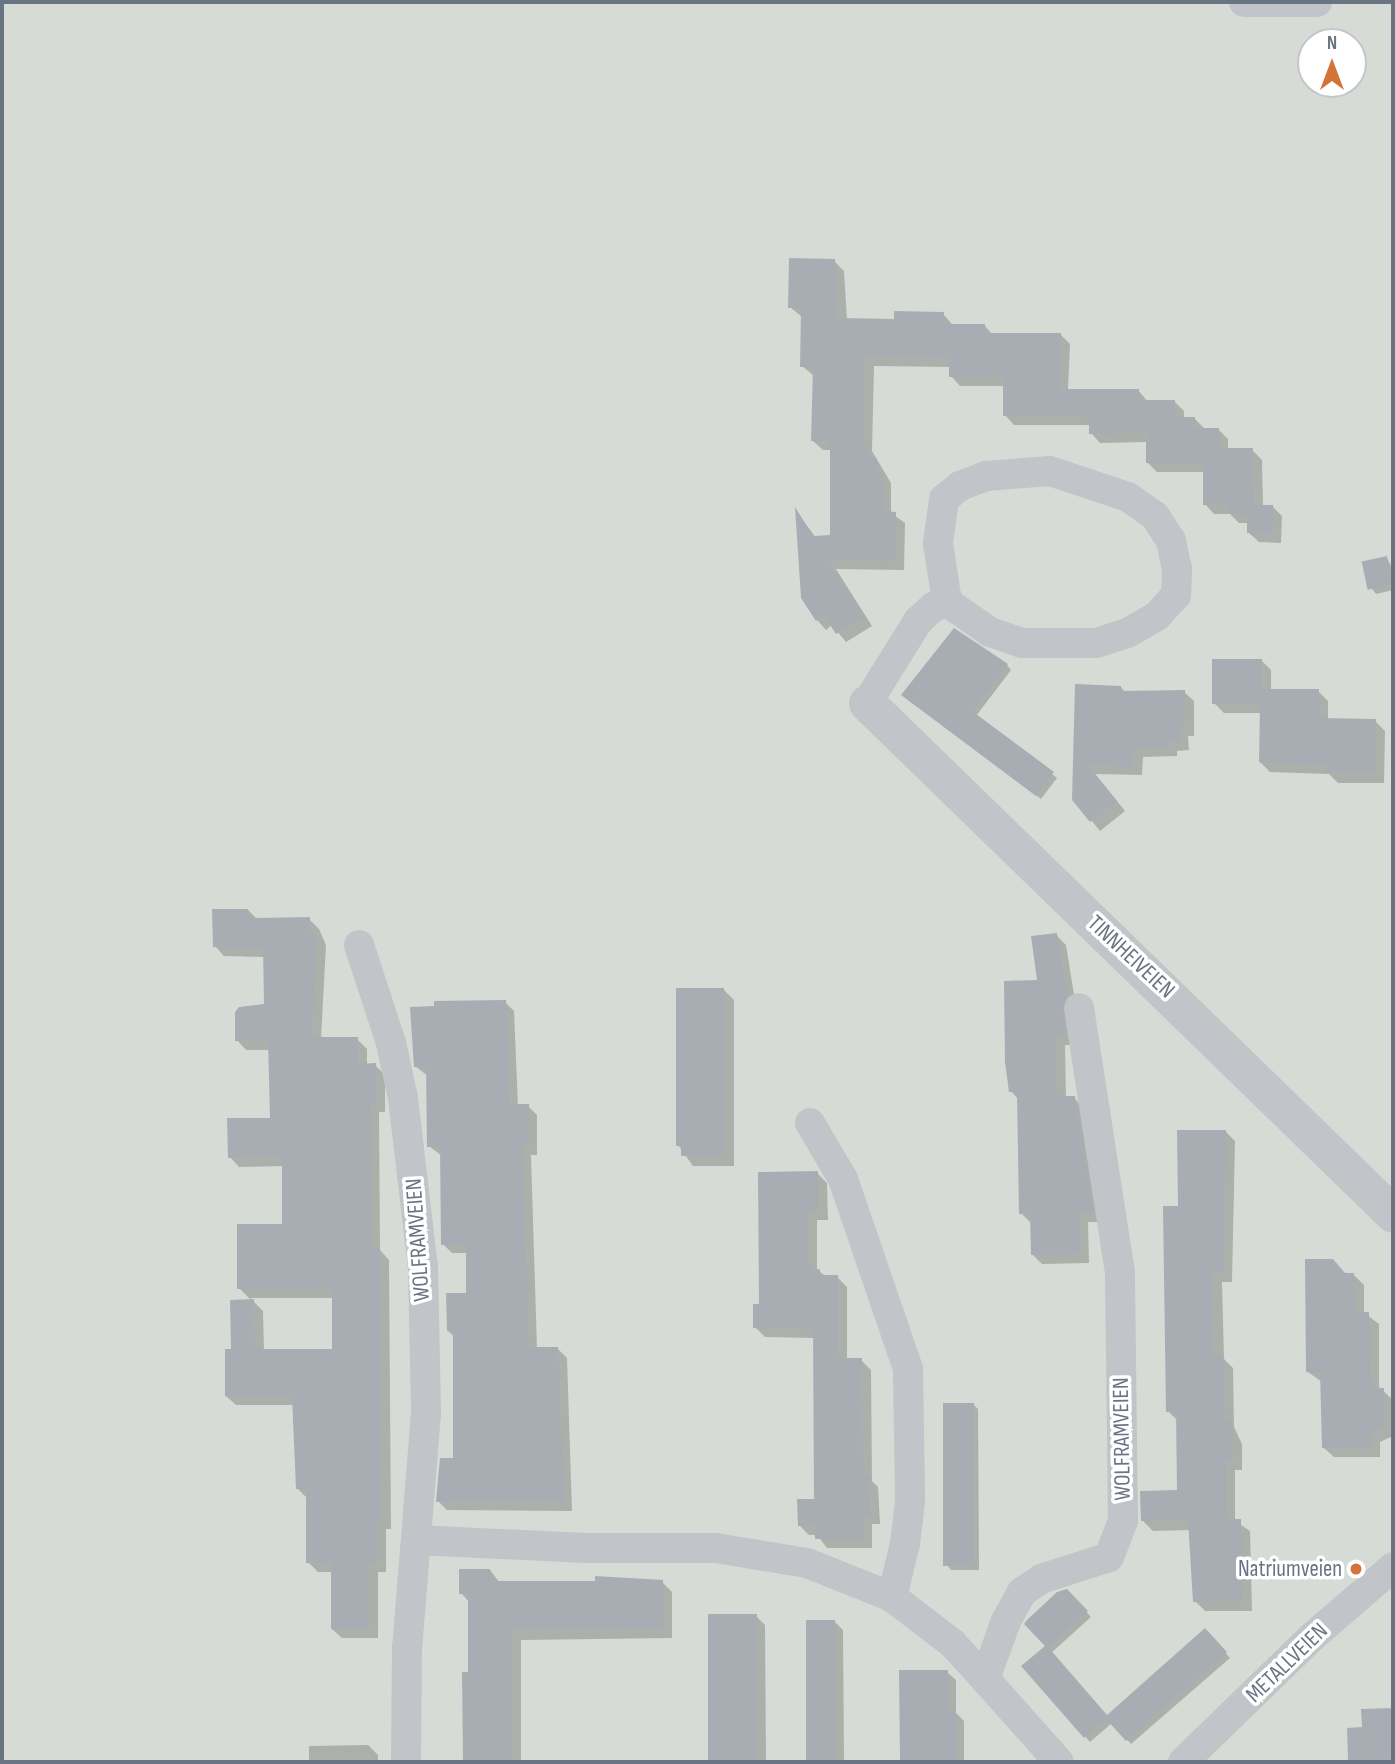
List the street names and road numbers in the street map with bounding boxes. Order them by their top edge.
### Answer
street label: TINNHEIVEIEN [1082,910,1180,1004]
street label: WOLFRAMVEIEN [400,1178,436,1302]
street label: WOLFRAMVEIEN [1107,1377,1137,1501]
street label: METALLVEIEN [1240,1617,1334,1709]

